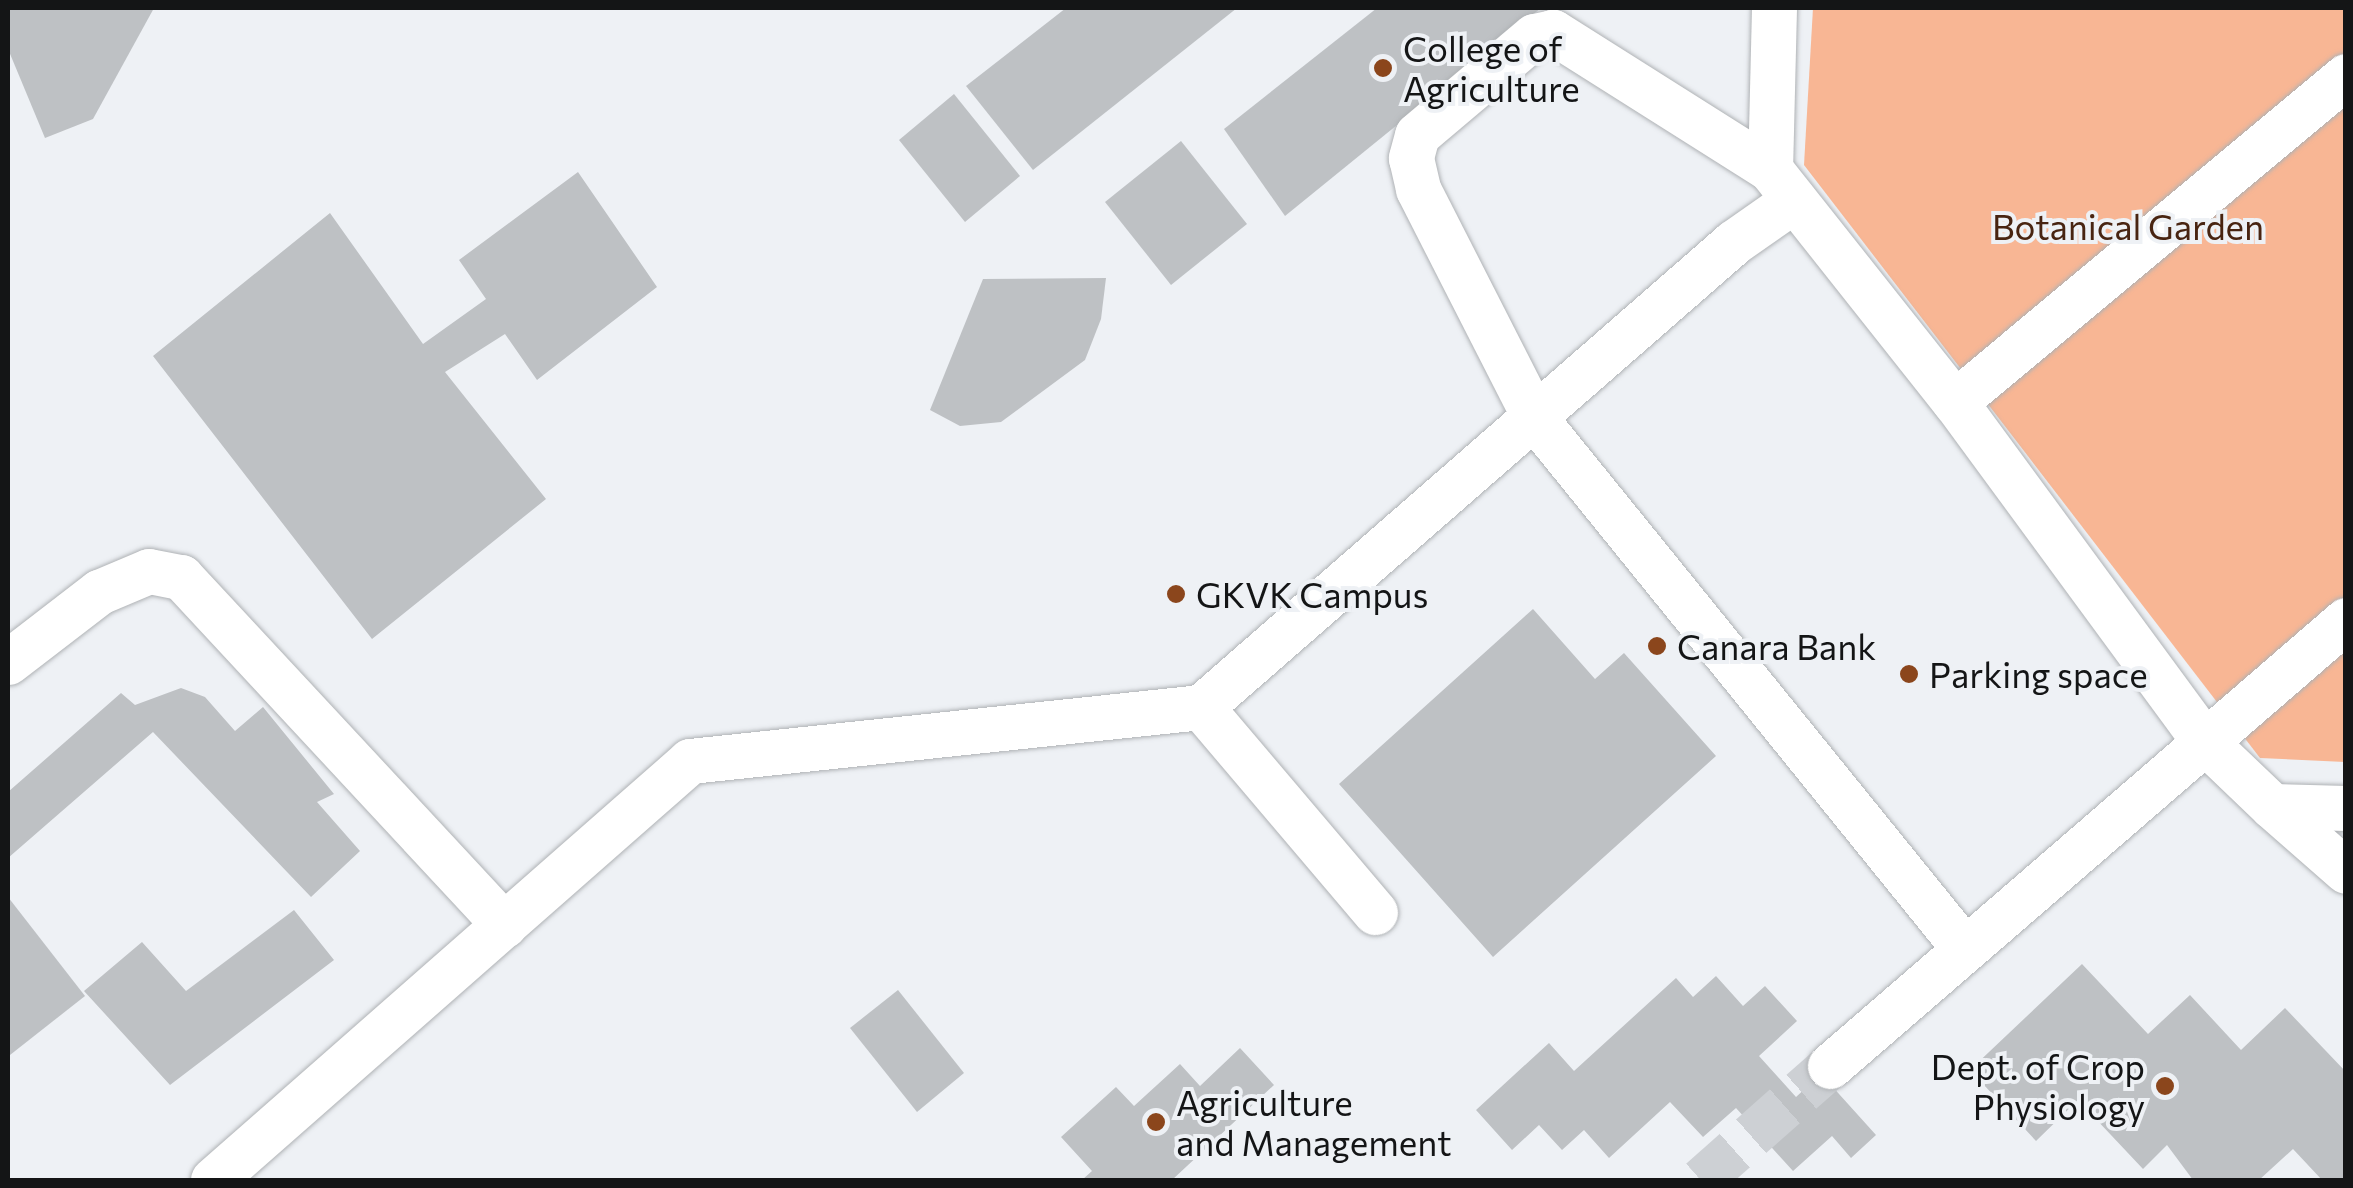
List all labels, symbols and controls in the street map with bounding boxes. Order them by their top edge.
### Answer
place label: College of Agriculture [1403,27,1580,109]
marker: College of Agriculture [1372,57,1394,79]
park label: Botanical Garden [1992,205,2264,247]
place label: GKVK Campus [1196,573,1428,615]
marker: GKVK Campus [1165,583,1187,605]
place label: Canara Bank [1677,625,1876,667]
marker: Canara Bank [1646,635,1668,657]
place label: Parking space [1929,653,2148,695]
marker: Parking space [1898,663,1920,685]
place label: Dept. of Crop Physiology [1931,1045,2145,1127]
marker: Dept. of Crop Physiology [2154,1075,2176,1097]
place label: Agriculture and Management [1176,1081,1452,1163]
marker: Agriculture and Management [1145,1111,1167,1133]

